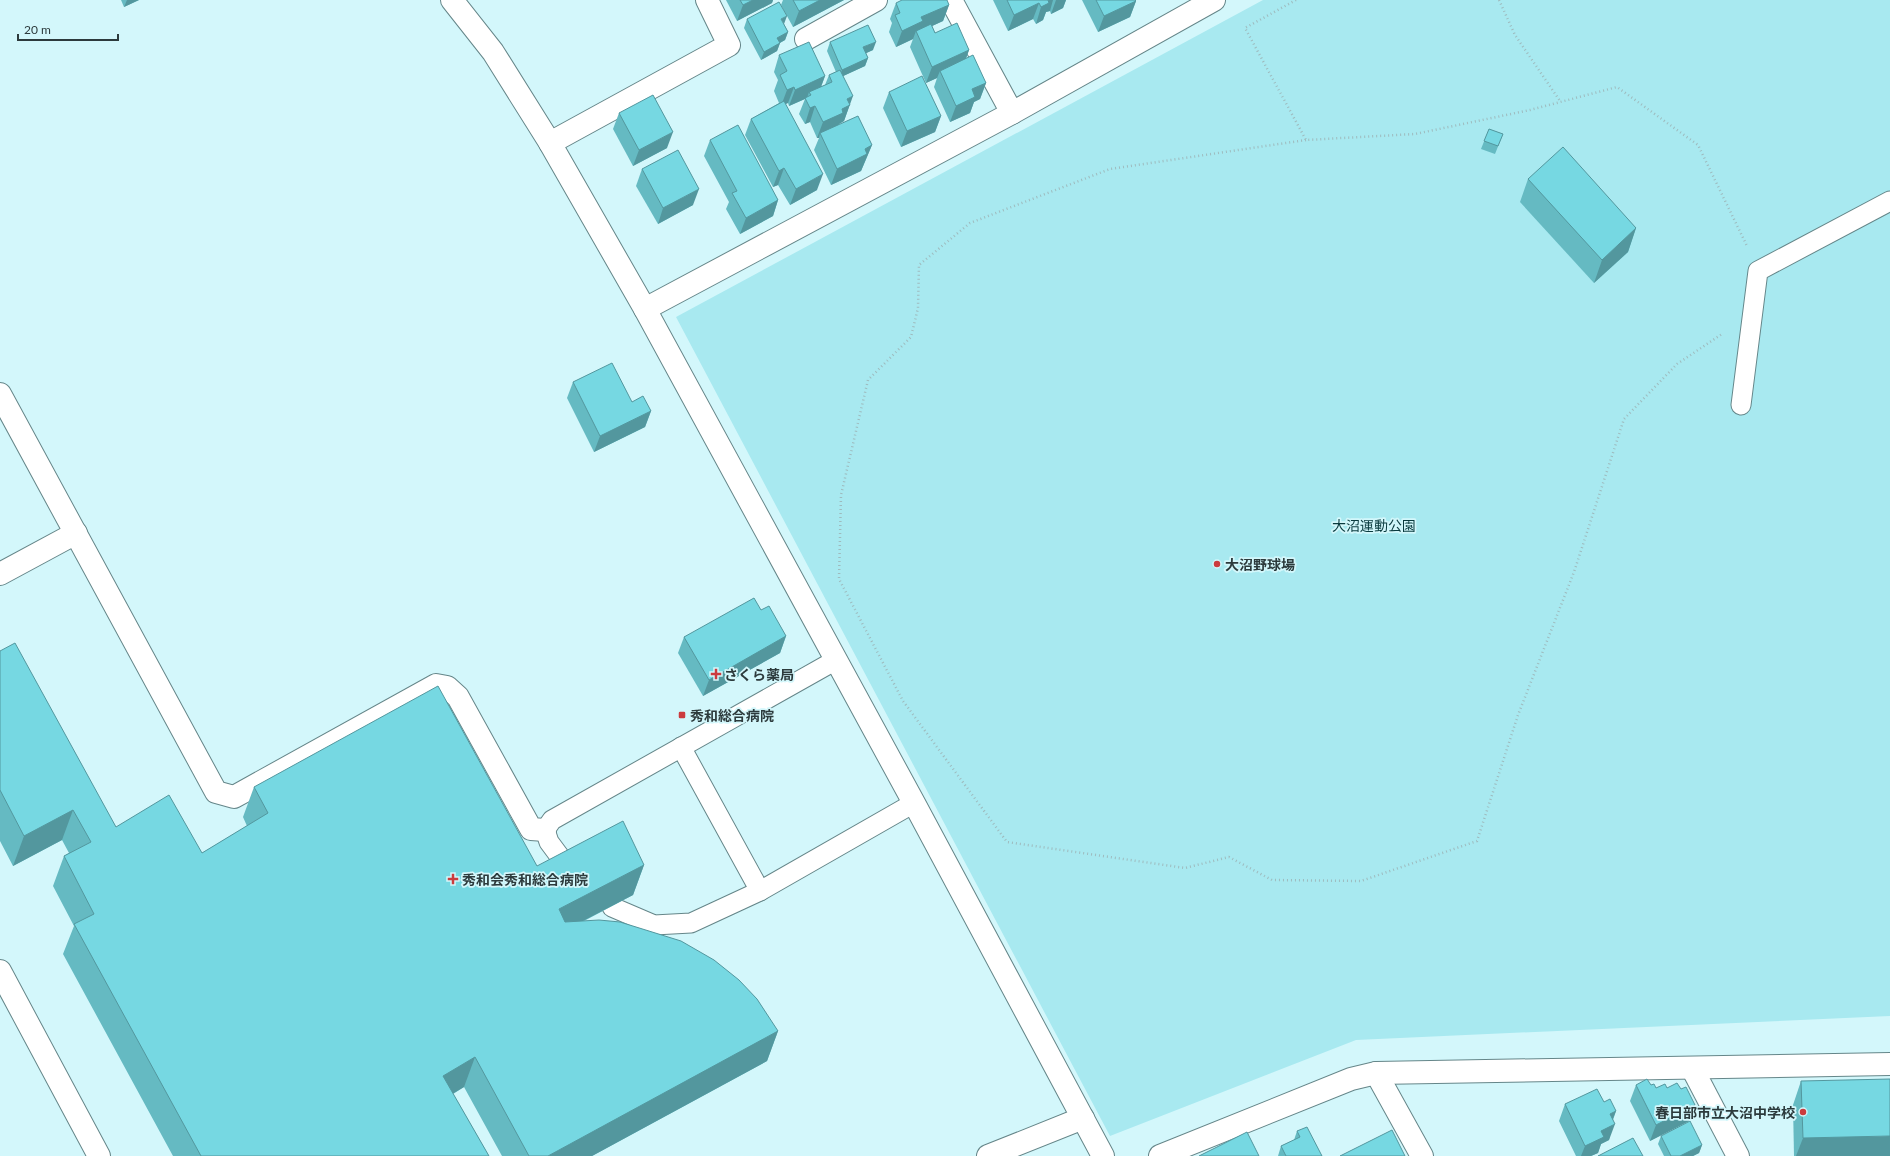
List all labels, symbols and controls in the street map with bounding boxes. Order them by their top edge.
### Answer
scale bar [18,16,118,42]
text: 20 m [24,22,51,37]
park label: 大沼運動公園 [1332,517,1416,534]
place label: 大沼野球場 [1225,556,1295,573]
marker: 大沼野球場 [1212,559,1222,569]
place label: さくら薬局 [724,666,794,683]
marker: さくら薬局 [711,669,721,679]
place label: 秀和総合病院 [690,707,774,724]
marker: 秀和総合病院 [677,710,687,720]
place label: 秀和会秀和総合病院 [462,871,588,888]
marker: 秀和会秀和総合病院 [447,873,459,885]
place label: 春日部市立大沼中学校 [1655,1104,1795,1121]
marker: 春日部市立大沼中学校 [1798,1107,1808,1117]

